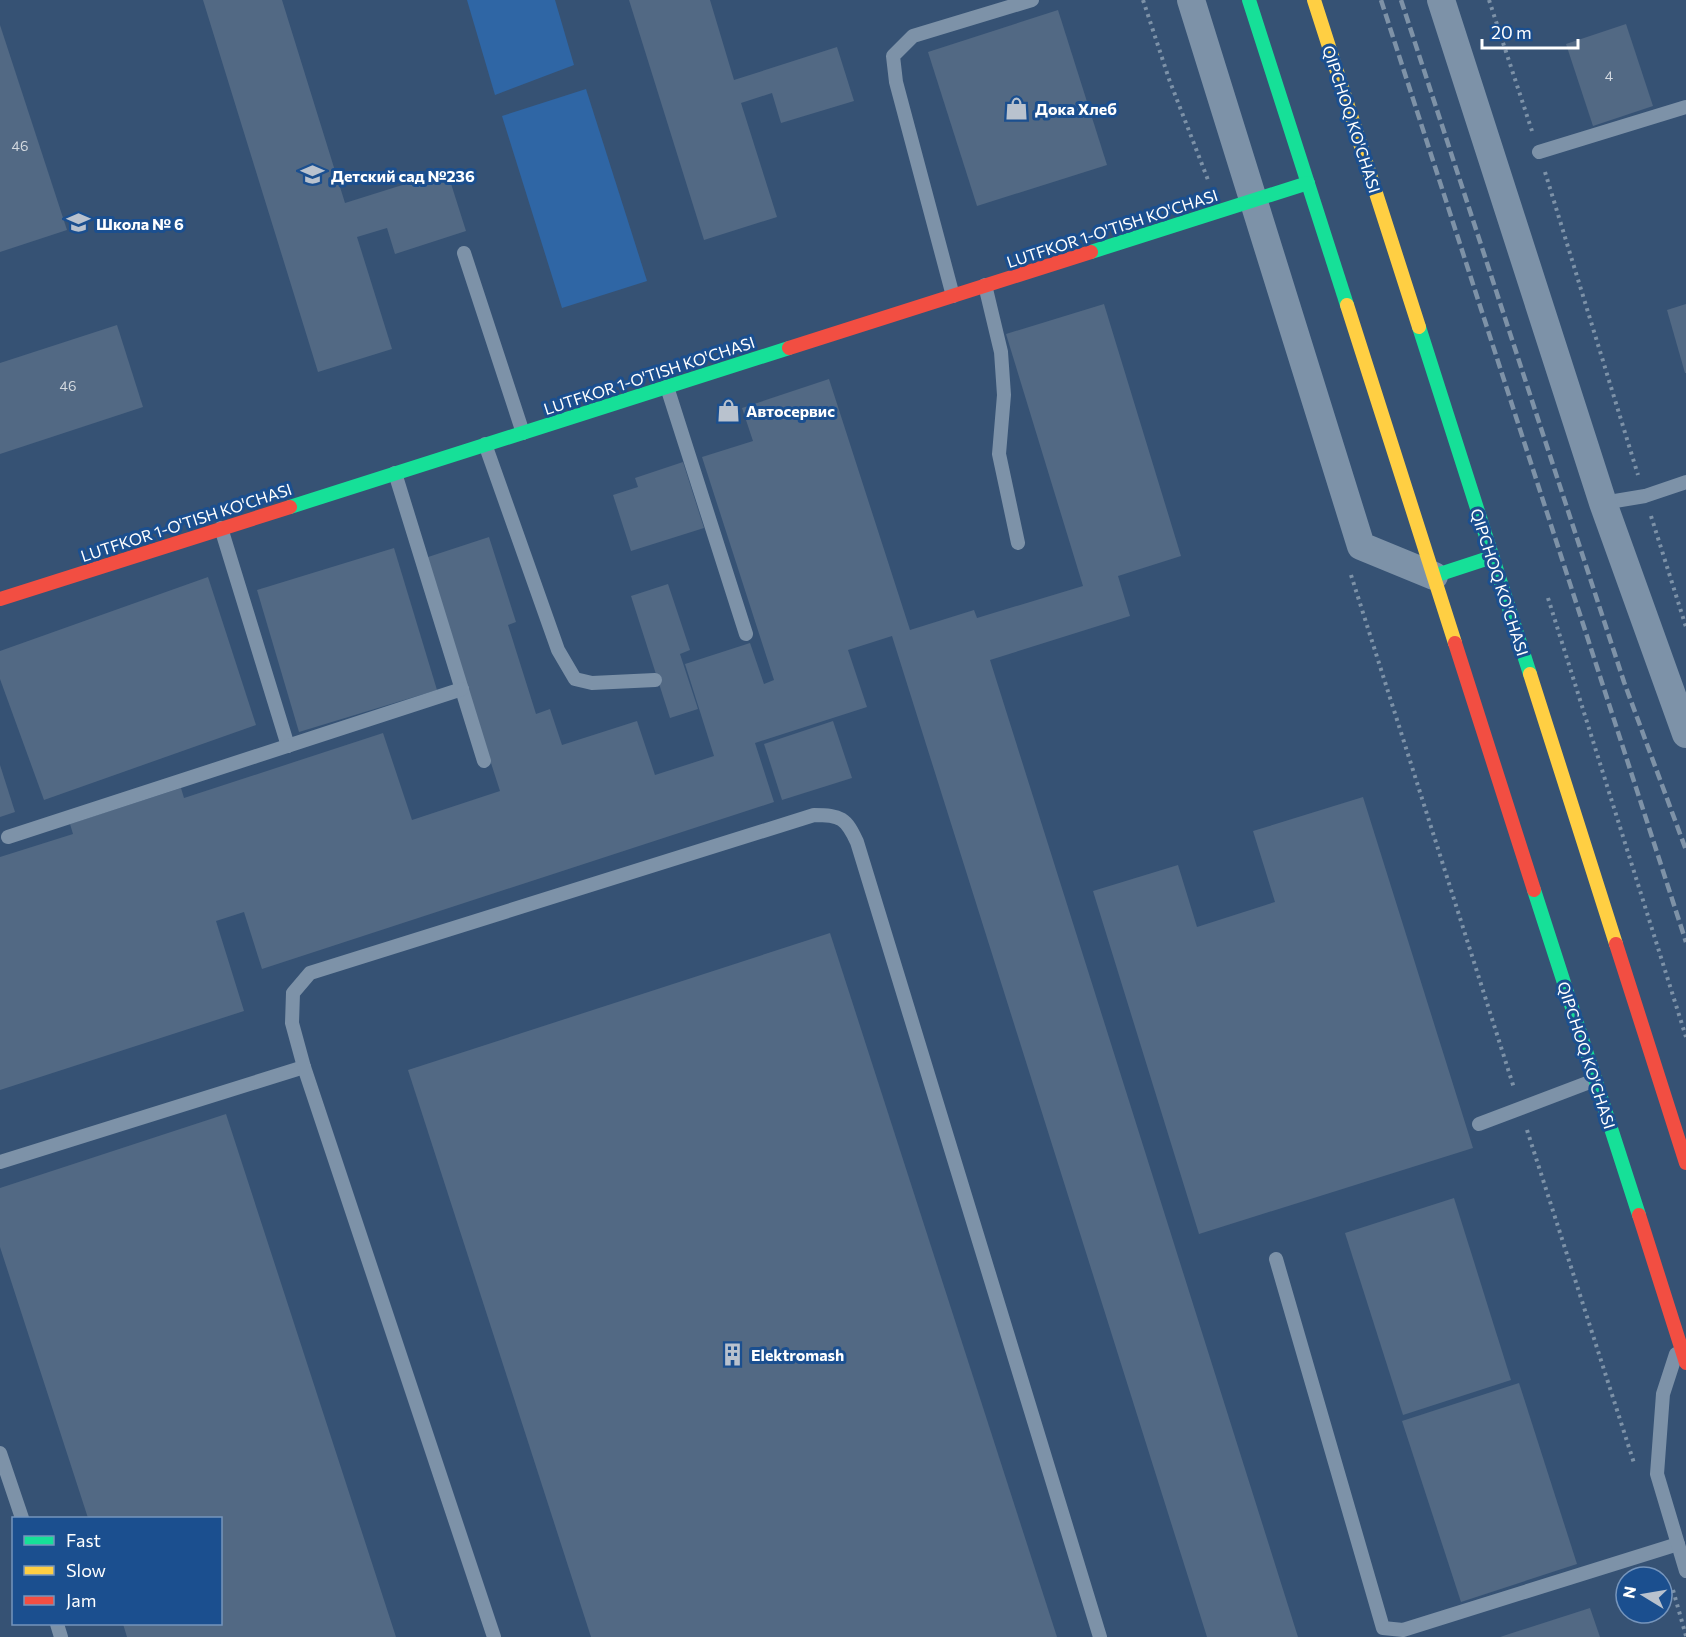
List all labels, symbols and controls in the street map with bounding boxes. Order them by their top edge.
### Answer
scale bar [1482,12,1578,50]
text: 20 m [1491,21,1532,43]
street label: QIPCHOQ KO'CHASI [1319,43,1385,195]
house number: 4 [1605,67,1614,84]
shop icon: Дока Хлеб [1004,95,1030,121]
place label: Дока Хлеб [1035,99,1117,118]
house number: 46 [12,137,28,154]
school or university icon: Детский сад №236 [300,162,326,188]
place label: Детский сад №236 [331,166,475,185]
street label: LUTFKOR 1-O'TISH KO'CHASI [1004,185,1220,271]
school or university icon: Школа № 6 [65,210,91,236]
place label: Школа № 6 [96,214,184,233]
street label: LUTFKOR 1-O'TISH KO'CHASI [541,332,757,418]
house number: 46 [60,377,76,394]
shop icon: Автосервис [715,397,741,423]
place label: Автосервис [746,401,835,420]
street label: LUTFKOR 1-O'TISH KO'CHASI [78,479,294,565]
street label: QIPCHOQ KO'CHASI [1467,506,1533,658]
street label: QIPCHOQ KO'CHASI [1554,979,1620,1131]
building icon: Elektromash [720,1341,746,1367]
place label: Elektromash [751,1345,844,1364]
legend [12,1517,222,1625]
text: Fast [66,1529,101,1551]
text: Slow [66,1559,106,1581]
north arrow [1614,1565,1674,1625]
text: N [1618,1584,1639,1600]
text: Jam [66,1589,96,1611]

